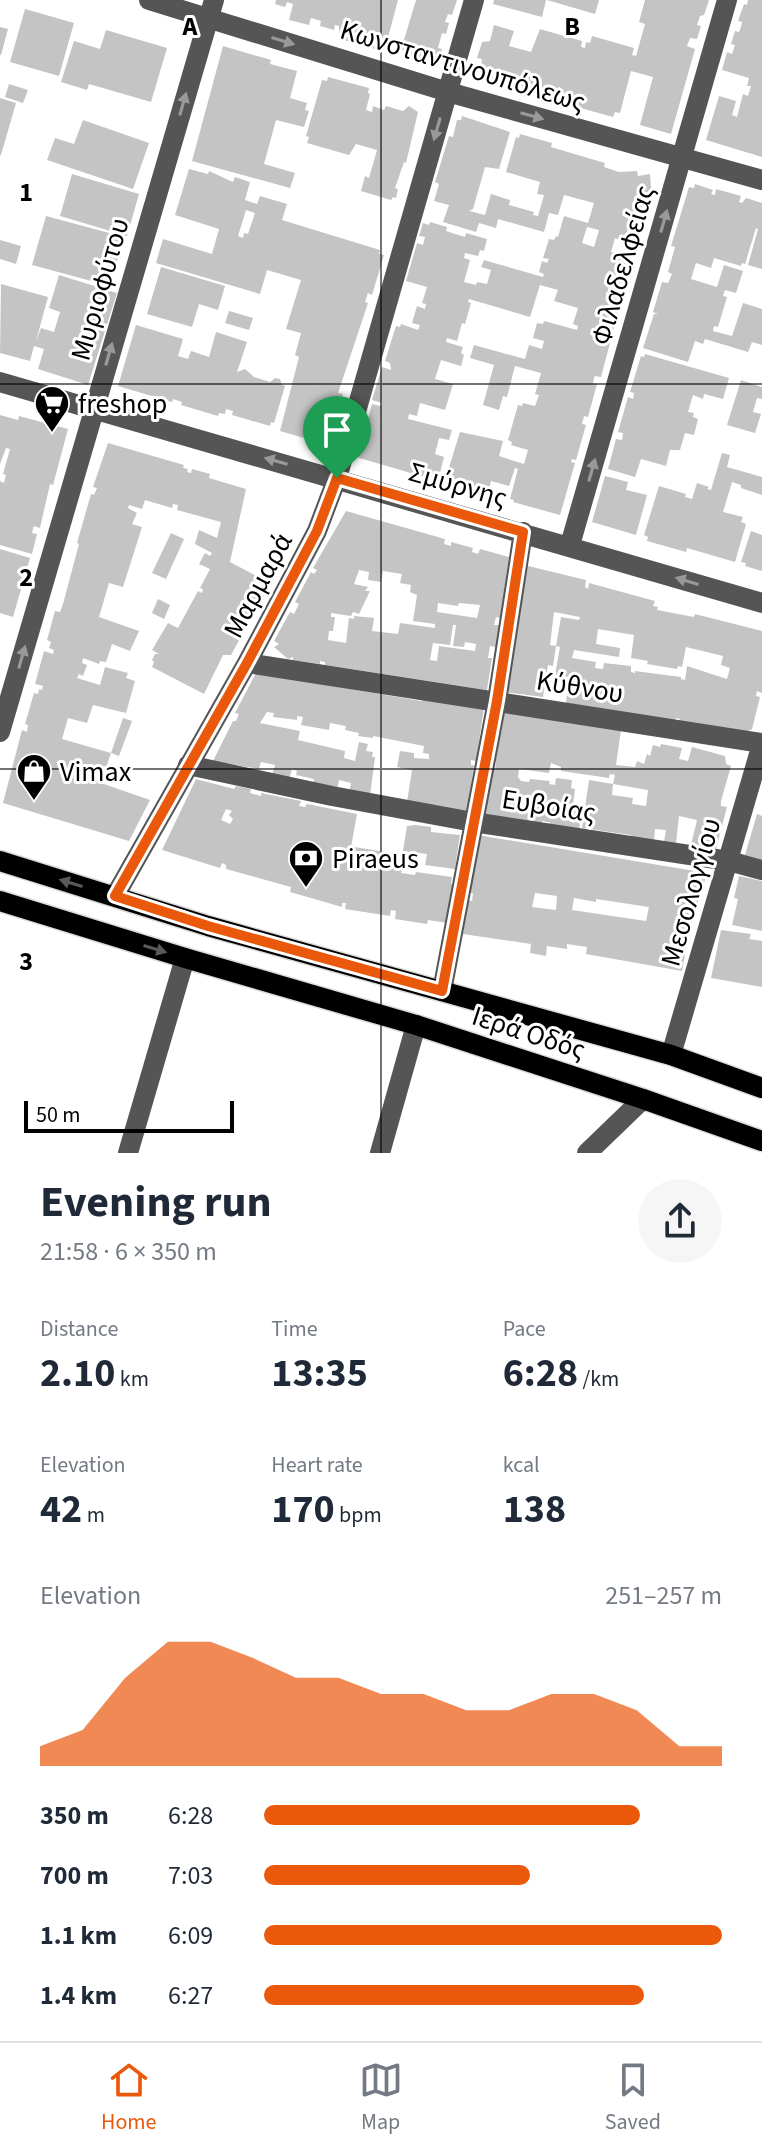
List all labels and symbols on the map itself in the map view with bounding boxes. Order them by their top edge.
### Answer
text: A [182,8,199,45]
text: B [564,8,580,45]
street label: Κωνσταντινουπόλεως [335,10,590,122]
one-way arrow [272,35,296,47]
one-way arrow [177,92,190,116]
one-way arrow [520,110,545,122]
one-way arrow [430,117,443,141]
text: 1 [19,174,33,211]
street label: Φιλαδελφείας [581,181,665,350]
one-way arrow [658,208,671,232]
street label: Μυριοφύτου [61,213,139,365]
one-way arrow [103,341,116,365]
supermarket icon: freshop [33,384,71,434]
place label: freshop [78,384,167,424]
pin [303,396,371,478]
street label: Σμύρνης [404,452,512,518]
one-way arrow [264,454,288,467]
one-way arrow [586,458,598,483]
street label: Μαρμαρά [214,526,302,645]
text: 2 [19,559,33,596]
one-way arrow [675,574,699,587]
one-way arrow [16,645,28,670]
street label: Κύθνου [534,660,626,714]
shop icon: Vimax [15,752,53,802]
place label: Vimax [60,752,132,792]
street label: Ευβοίας [499,779,599,833]
street label: Μεσολογγίου [651,813,731,971]
bank icon: Piraeus [287,839,325,889]
place label: Piraeus [332,839,419,879]
one-way arrow [59,876,83,889]
text: 3 [19,943,33,980]
one-way arrow [143,943,167,956]
street label: Ιερά Οδός [467,996,591,1070]
scale bar [24,1097,234,1133]

